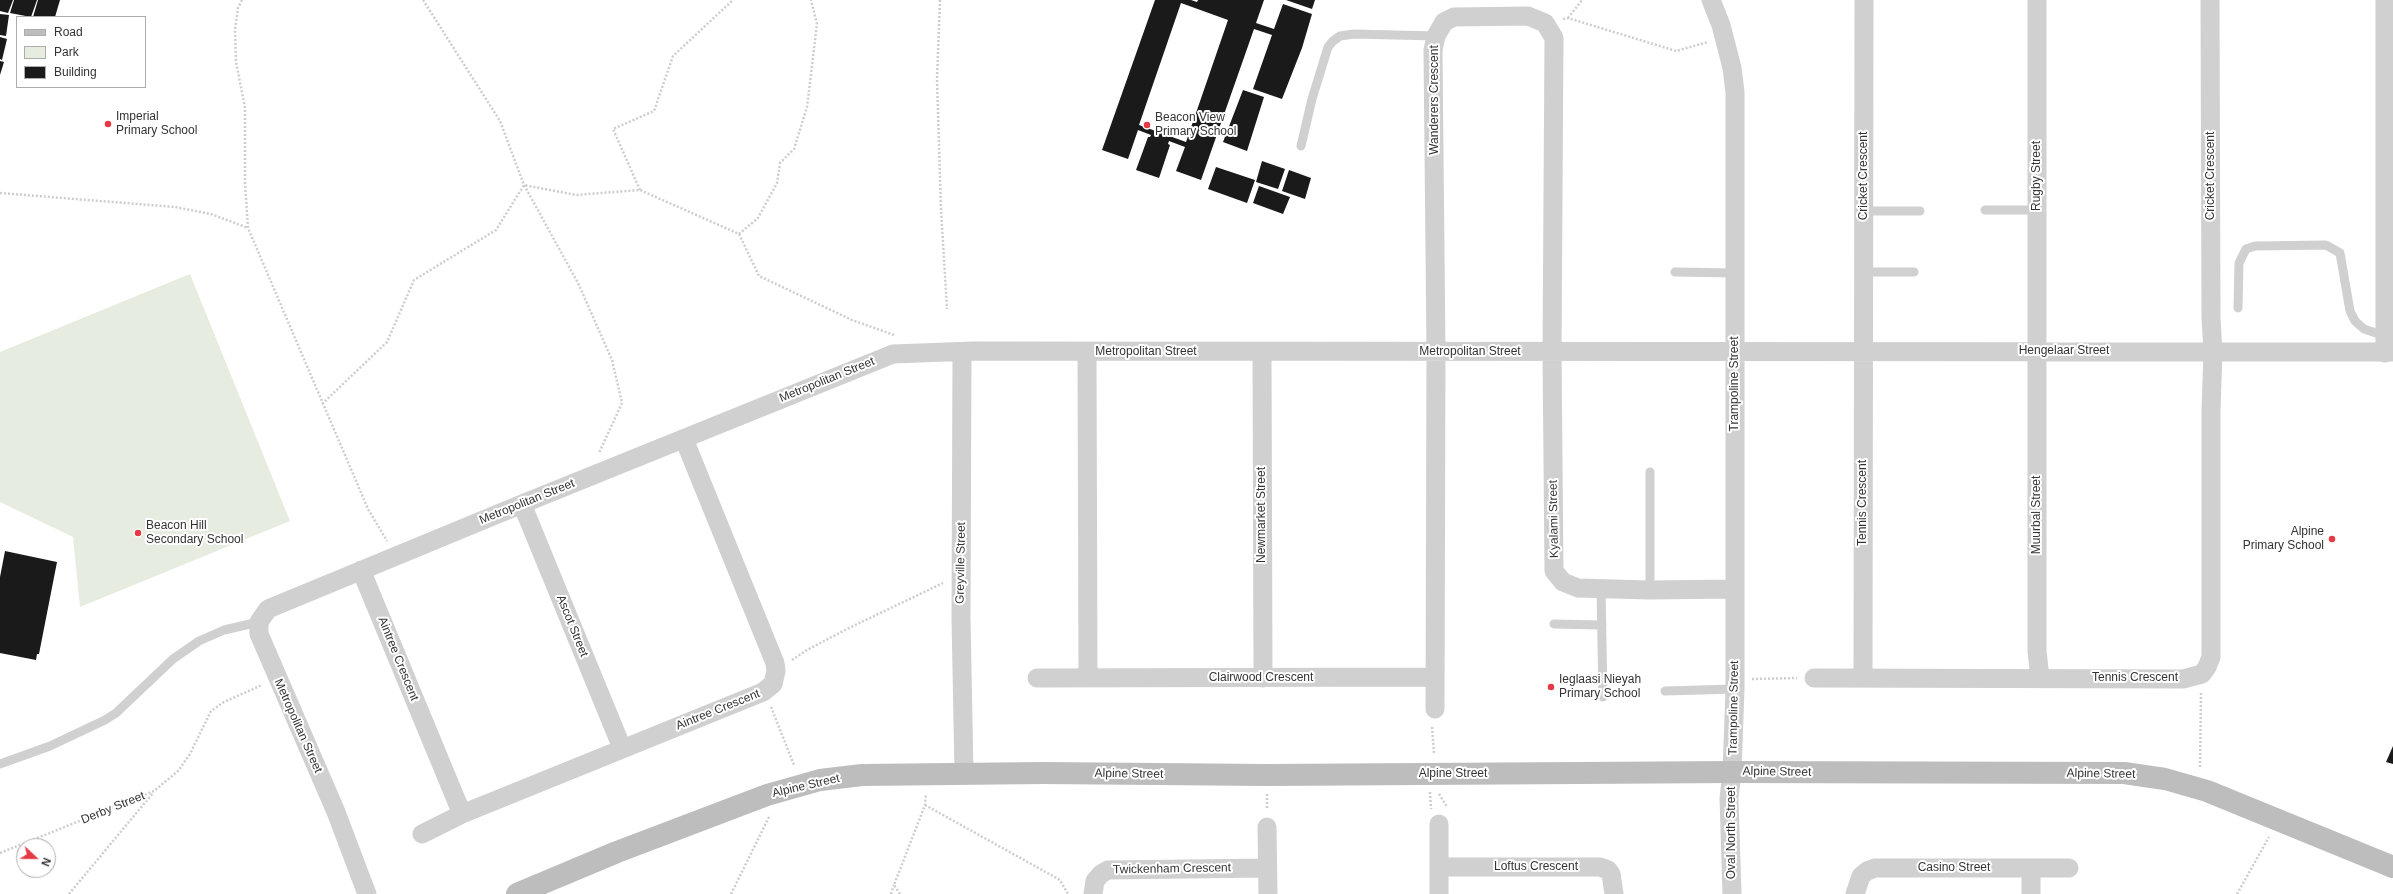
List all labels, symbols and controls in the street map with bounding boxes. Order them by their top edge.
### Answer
legend [16,16,146,88]
text: Road [54,25,83,39]
text: Park [54,45,79,59]
street label: Wanderers Crescent [1428,45,1442,155]
text: Building [54,65,97,79]
place label: Imperial Primary School [116,110,197,138]
place label: Beacon View Primary School [1155,111,1236,139]
marker: Imperial Primary School [103,119,113,129]
marker: Beacon View Primary School [1142,120,1152,130]
street label: Cricket Crescent [1857,132,1871,220]
street label: Cricket Crescent [2204,132,2218,220]
street label: Rugby Street [2030,141,2044,211]
street label: Trampoline Street [1728,337,1742,431]
street label: Hengelaar Street [2019,344,2109,358]
street label: Metropolitan Street [1095,345,1197,359]
street label: Metropolitan Street [1419,345,1521,359]
street label: Metropolitan Street [777,354,877,406]
street label: Tennis Crescent [1856,460,1870,546]
street label: Newmarket Street [1255,467,1269,563]
street label: Metropolitan Street [477,476,577,528]
street label: Muurbal Street [2030,476,2044,554]
street label: Kyalami Street [1546,480,1562,558]
place label: Beacon Hill Secondary School [146,519,243,547]
street label: Greyville Street [953,522,969,604]
place label: Alpine Primary School [2243,525,2324,553]
marker: Beacon Hill Secondary School [133,528,143,538]
marker: Alpine Primary School [2327,534,2337,544]
street label: Ascot Street [553,593,591,659]
street label: Aintree Crescent [375,615,421,703]
street label: Trampoline Street [1726,660,1742,756]
street label: Clairwood Crescent [1209,671,1313,685]
street label: Tennis Crescent [2092,671,2178,685]
place label: Ieglaasi Nieyah Primary School [1559,673,1641,701]
street label: Metropolitan Street [271,677,325,775]
marker: Ieglaasi Nieyah Primary School [1546,682,1556,692]
street label: Aintree Crescent [674,687,762,733]
street label: Alpine Street [1743,764,1811,780]
street label: Alpine Street [1095,766,1163,782]
street label: Alpine Street [2067,766,2135,782]
street label: Alpine Street [1419,767,1487,781]
street label: Alpine Street [771,771,841,801]
street label: Oval North Street [1725,787,1739,879]
street label: Derby Street [79,789,147,827]
north arrow [16,838,56,878]
text: N [39,856,53,868]
street label: Loftus Crescent [1494,860,1578,874]
street label: Twickenham Crescent [1113,861,1231,877]
street label: Casino Street [1918,861,1990,875]

